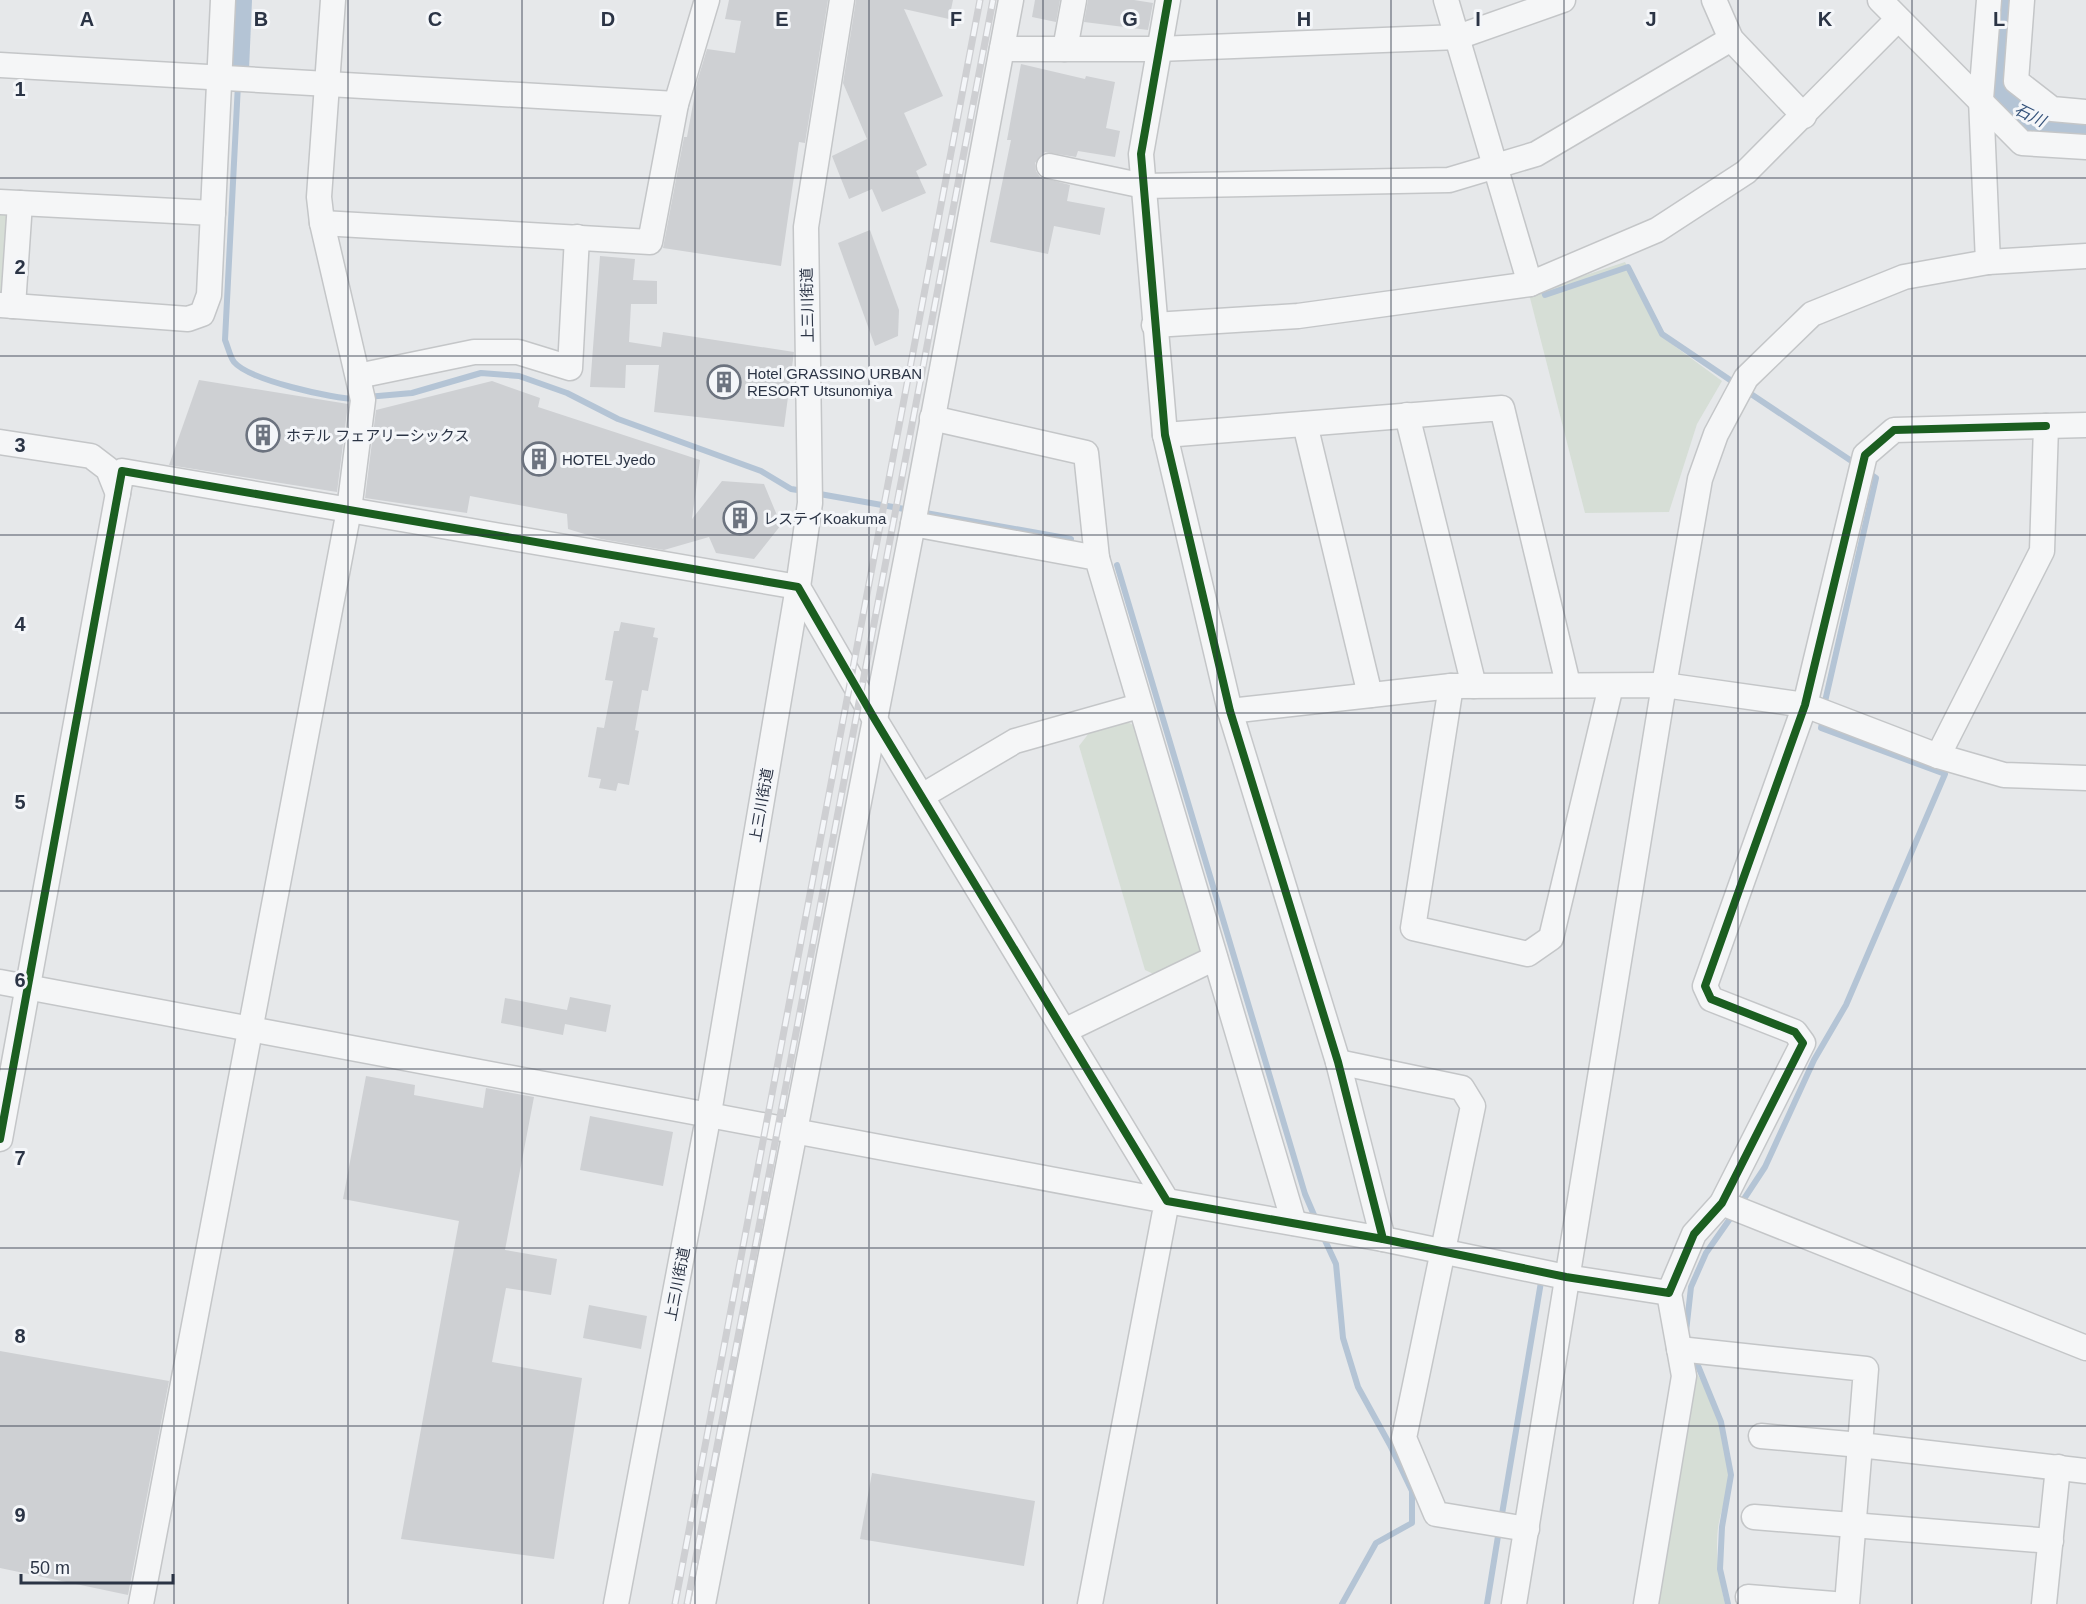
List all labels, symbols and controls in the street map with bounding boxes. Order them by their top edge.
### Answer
text: A [80,8,94,30]
text: B [254,8,268,30]
text: C [428,8,442,30]
text: D [601,8,615,30]
text: E [775,8,789,30]
text: F [950,8,962,30]
text: G [1122,8,1138,30]
text: H [1297,8,1311,30]
text: I [1475,8,1481,30]
text: J [1645,8,1657,30]
text: K [1818,8,1833,30]
text: L [1993,8,2005,30]
text: 1 [14,78,26,100]
water label: 石川 [2012,100,2050,131]
text: 2 [14,256,26,278]
street label: 上三川街道 [798,267,816,343]
building icon: Hotel GRASSINO URBAN RESORT Utsunomiya [706,364,742,400]
place label: Hotel GRASSINO URBAN RESORT Utsunomiya [747,365,922,399]
building icon: ホテル フェアリーシックス [245,417,281,453]
place label: ホテル フェアリーシックス [286,427,469,444]
text: 3 [14,434,26,456]
building icon: HOTEL Jyedo [521,441,557,477]
place label: HOTEL Jyedo [562,451,656,468]
building icon: レステイKoakuma [722,500,758,536]
place label: レステイKoakuma [763,510,887,527]
text: 4 [14,613,26,635]
street label: 上三川街道 [746,767,776,843]
text: 5 [14,791,26,813]
text: 6 [14,969,26,991]
text: 7 [14,1147,26,1169]
street label: 上三川街道 [661,1246,693,1322]
text: 8 [14,1325,26,1347]
text: 9 [14,1504,26,1526]
scale bar [21,1547,172,1585]
text: 50 m [30,1558,70,1578]

